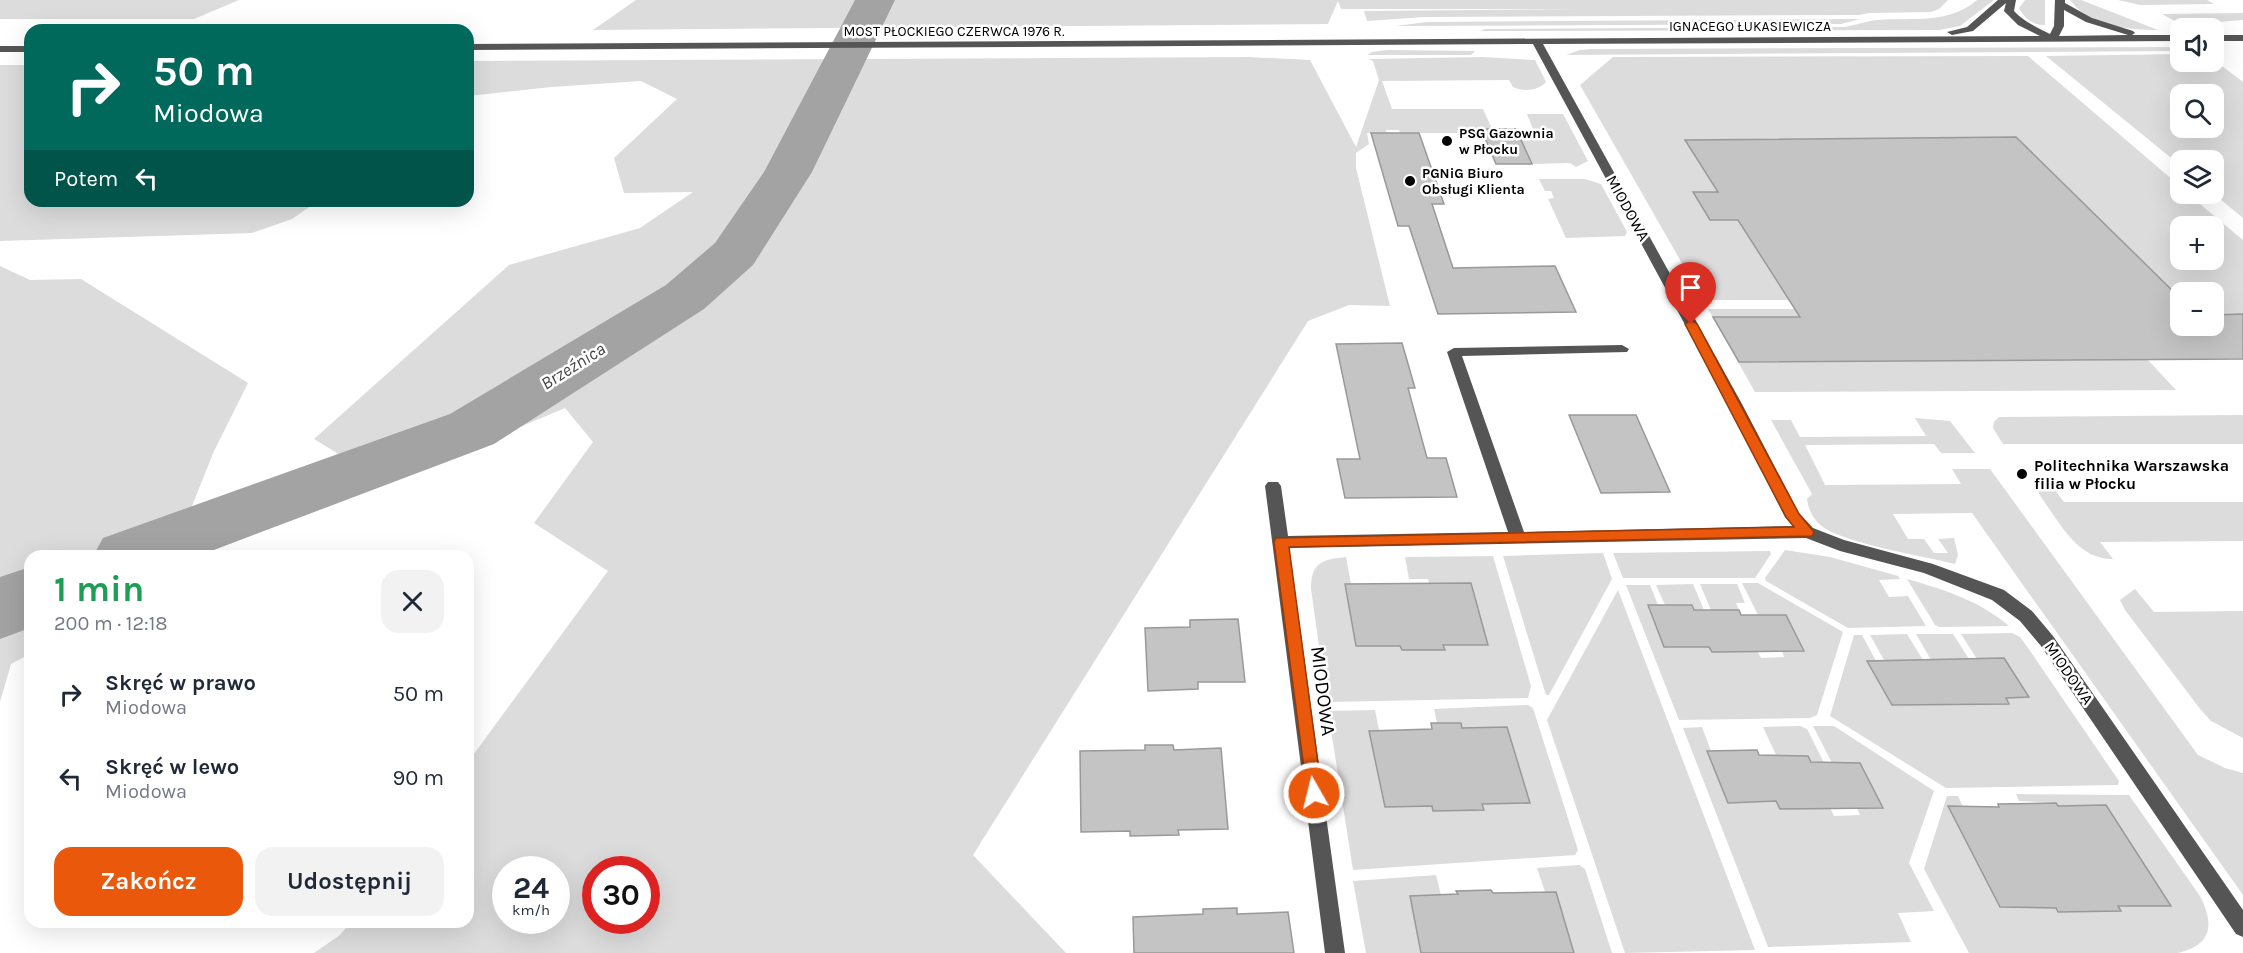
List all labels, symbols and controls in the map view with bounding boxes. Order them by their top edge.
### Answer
street label: IGNACEGO ŁUKASIEWICZA [1669,18,1831,35]
map controls [2170,18,2224,336]
button: sound [2170,18,2224,72]
street label: MOST PŁOCKIEGO CZERWCA 1976 R. [844,23,1065,40]
text: 50 m [153,46,255,96]
icon: right [54,48,132,126]
button: search [2170,84,2224,138]
text: Miodowa [153,97,264,129]
place label: PSG Gazownia w Płocku [1459,125,1554,158]
marker: PSG Gazownia w Płocku [1440,134,1454,148]
button: layers [2170,150,2224,204]
icon: left [130,162,163,195]
place label: PGNiG Biuro Obsługi Klienta [1422,165,1525,198]
text: Potem [54,166,118,192]
street label: MIODOWA [1602,172,1654,244]
marker: PGNiG Biuro Obsługi Klienta [1403,174,1417,188]
button: + [2170,216,2224,270]
pin [1665,262,1716,324]
icon: arrive [1674,271,1707,304]
button: − [2170,282,2224,336]
water label: Brzeźnica [537,338,609,394]
place label: Politechnika Warszawska filia w Płocku [2034,456,2229,493]
marker: Politechnika Warszawska filia w Płocku [2015,467,2029,481]
text: 1 min [54,568,144,610]
button: close [381,570,444,633]
text: 200 m · 12:18 [54,612,168,635]
street label: MIODOWA [2041,638,2097,708]
street label: MIODOWA [1306,645,1340,737]
text: Skręć w prawo [105,670,256,696]
icon: right [54,678,87,711]
text: 50 m [393,681,444,707]
text: Miodowa [105,696,187,719]
text: Skręć w lewo [105,754,239,780]
position arrow [1282,761,1346,825]
icon: left [54,762,87,795]
text: 90 m [392,765,444,791]
text: Miodowa [105,780,187,803]
button: Zakończ [54,847,243,916]
button: Udostępnij [255,847,444,916]
speed limit sign: 30 [582,856,660,934]
text: 24 [513,870,549,906]
text: km/h [512,901,550,919]

